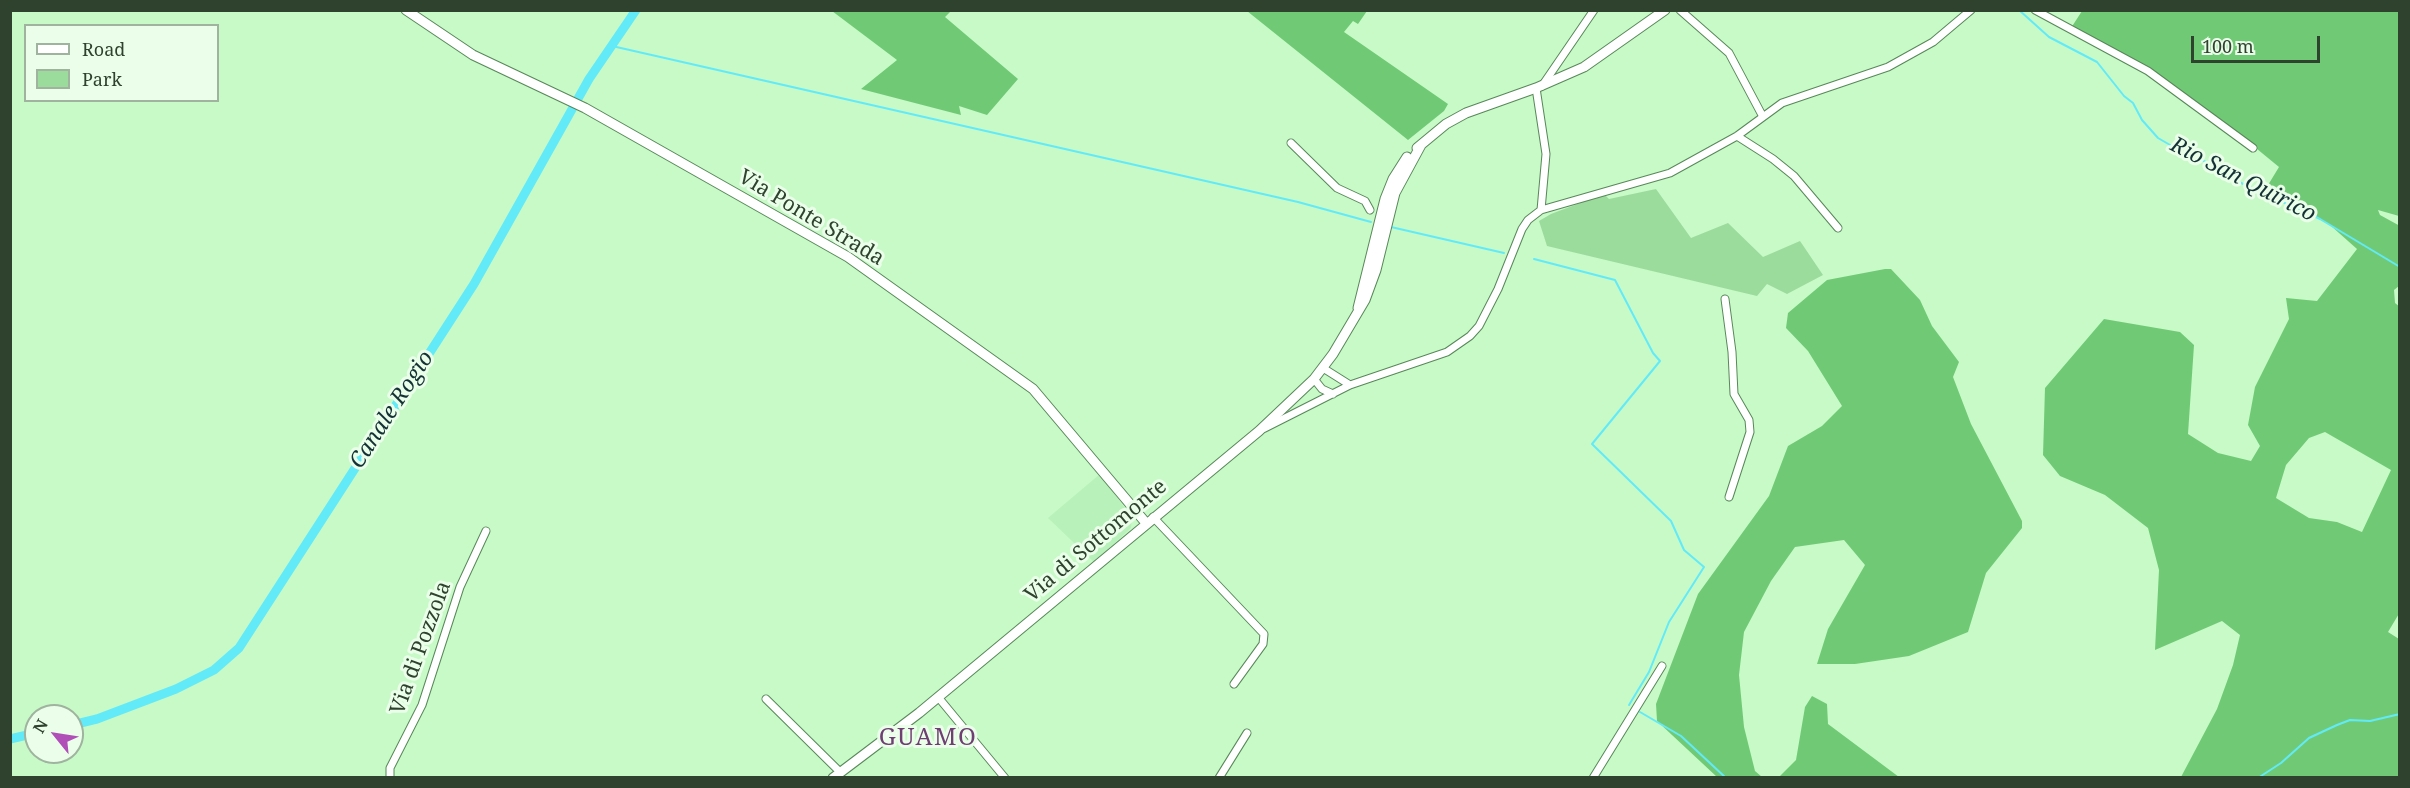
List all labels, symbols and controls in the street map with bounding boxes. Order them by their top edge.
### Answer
legend [24,24,219,102]
scale bar [2194,24,2323,62]
text: 100 m [2202,34,2254,58]
text: Road [82,37,125,61]
text: Park [82,67,122,91]
water label: Rio San Quirico [2166,132,2320,228]
street label: Via Ponte Strada [734,165,888,271]
water label: Canale Rogio [344,346,440,474]
street label: Via di Sottomonte [1020,474,1172,608]
street label: Via di Pozzola [385,578,457,718]
north arrow [24,704,84,764]
text: N [27,715,53,737]
district label: GUAMO [879,724,977,752]

